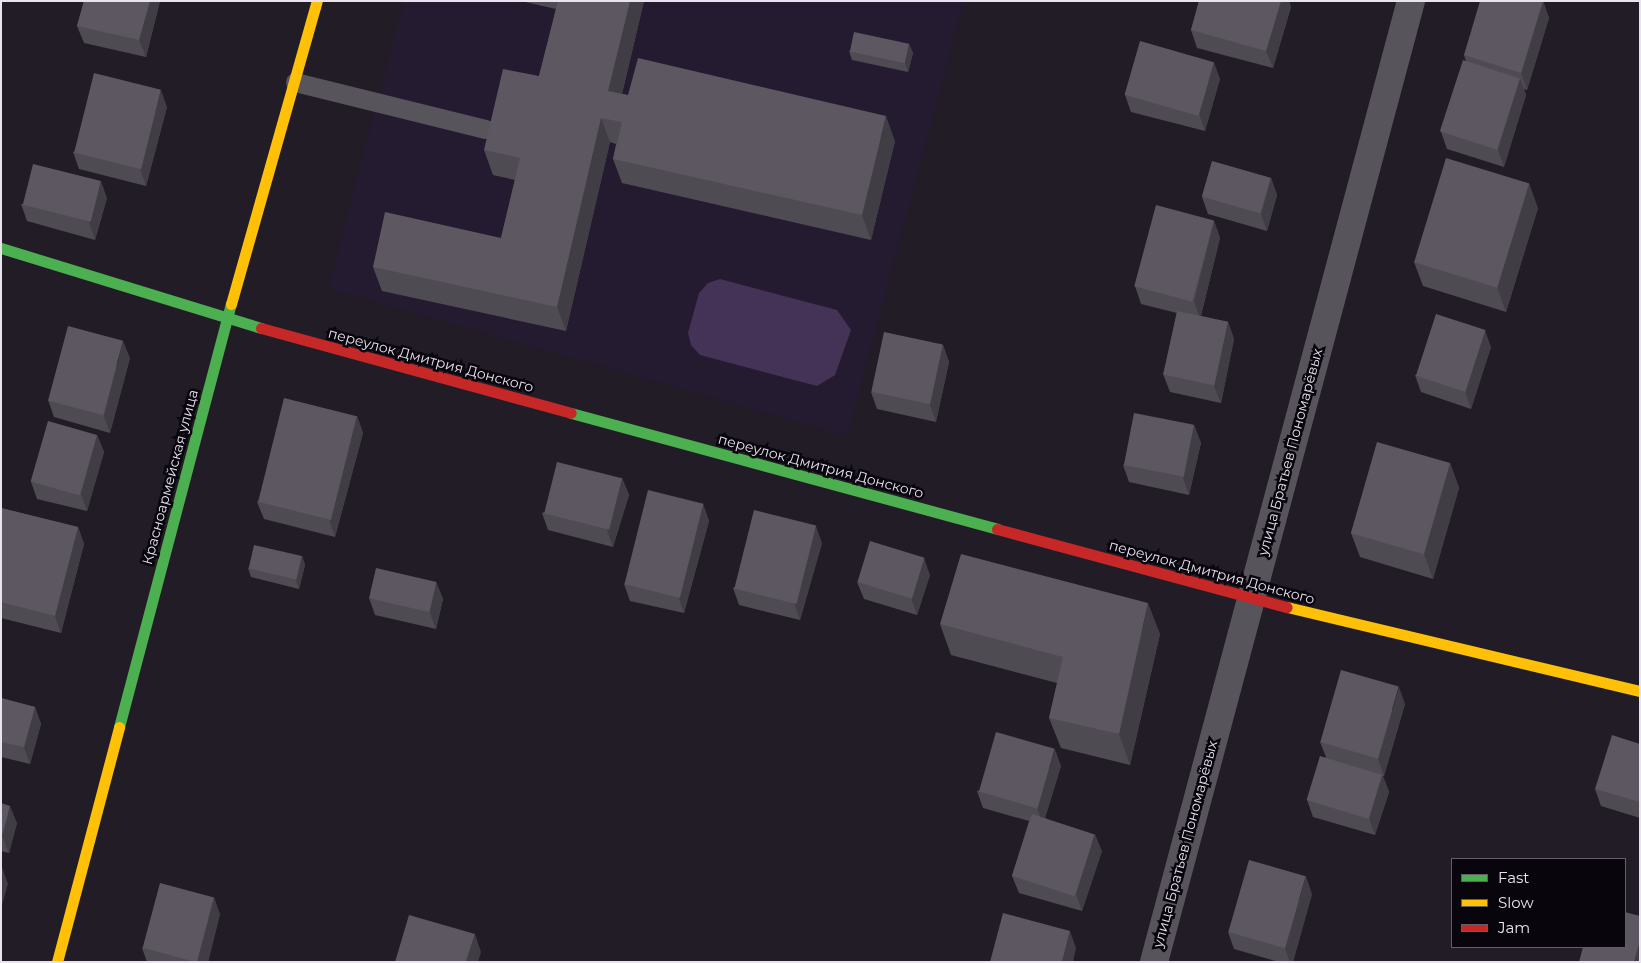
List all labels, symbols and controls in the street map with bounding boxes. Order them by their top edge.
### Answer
street label: переулок Дмитрия Донского [326,324,536,396]
street label: улица Братьев Пономарёвых [1254,347,1326,557]
street label: Красноармейская улица [139,388,201,566]
street label: переулок Дмитрия Донского [716,430,926,502]
street label: переулок Дмитрия Донского [1107,536,1317,608]
street label: улица Братьев Пономарёвых [1149,739,1221,949]
legend [1451,858,1626,948]
text: Fast [1498,868,1529,887]
text: Slow [1498,893,1534,912]
text: Jam [1498,918,1530,937]

